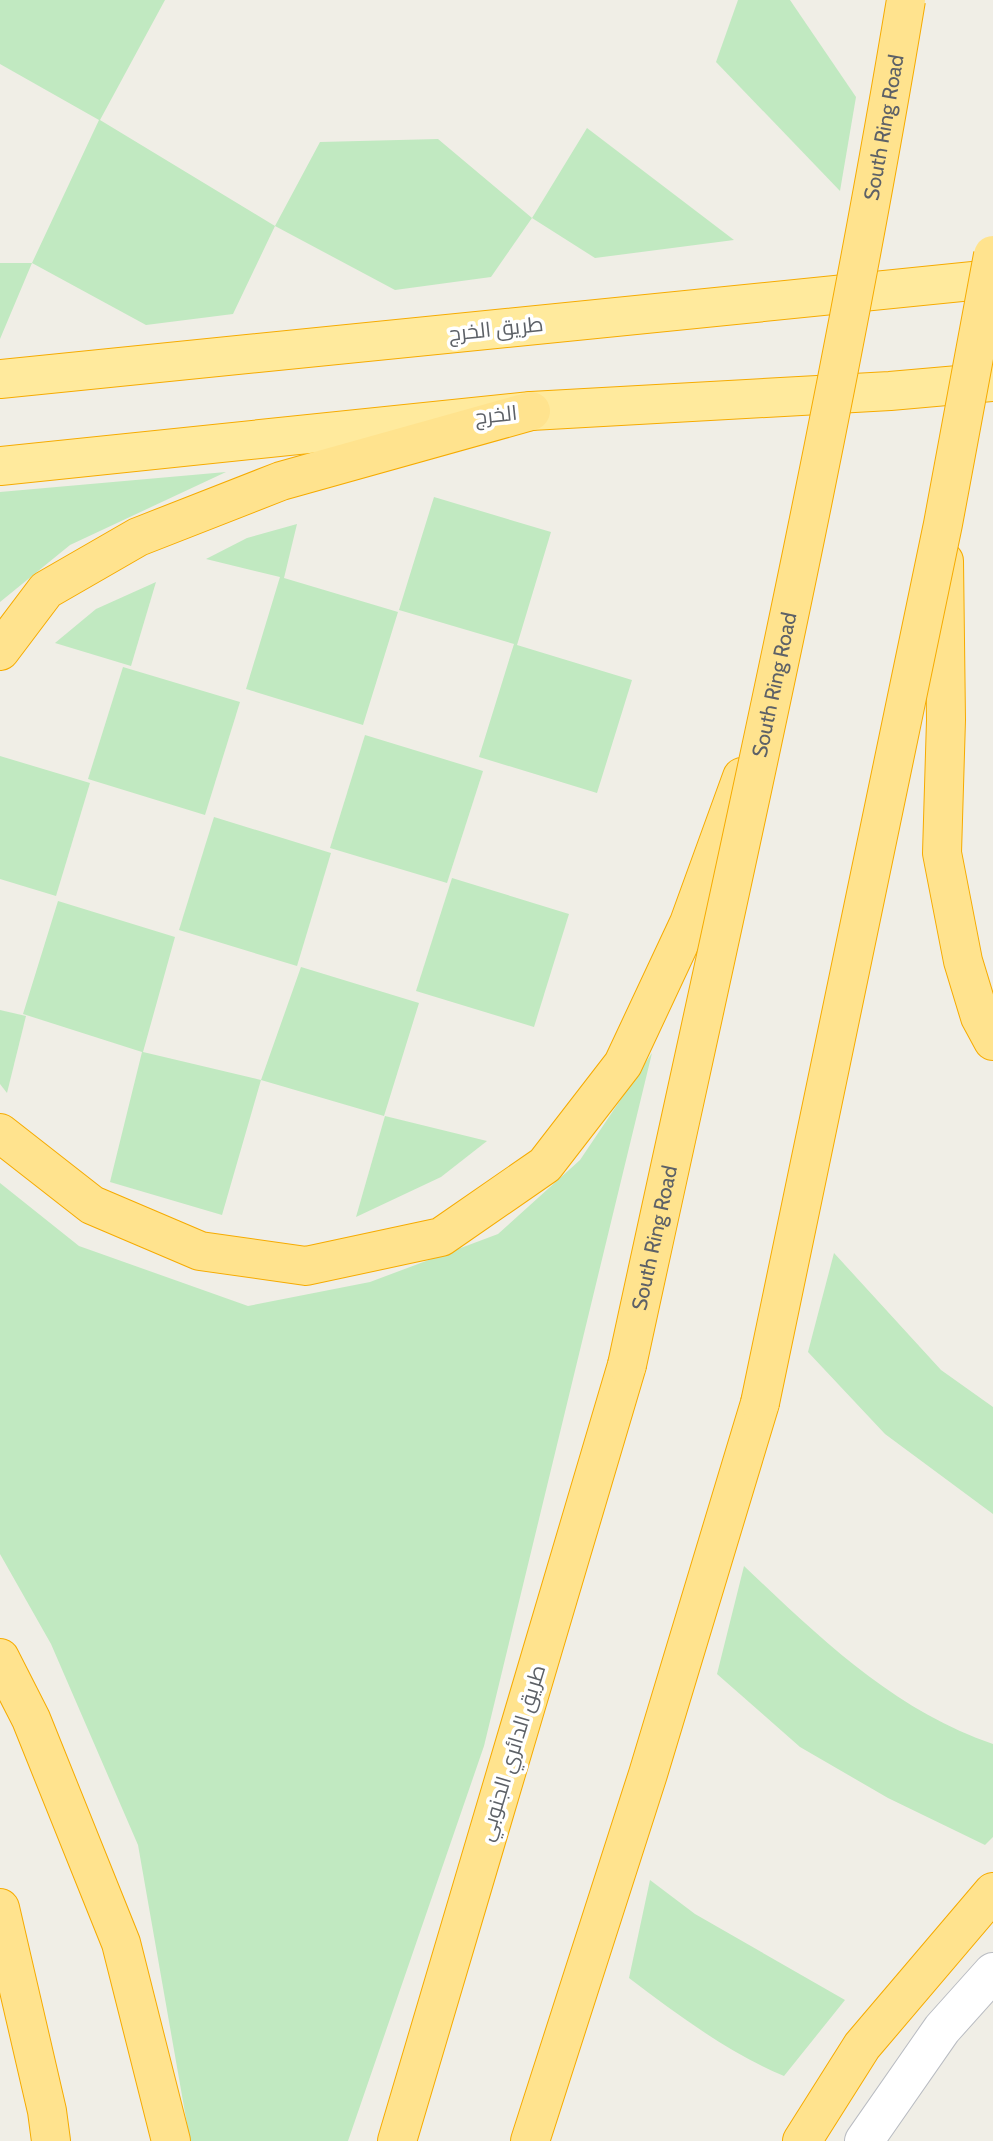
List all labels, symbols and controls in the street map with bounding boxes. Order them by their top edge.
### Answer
street label: South Ring Road [858,53,909,202]
street label: طريق الخرج [447,311,545,348]
street label: الخرج [473,400,519,431]
street label: South Ring Road [747,610,801,759]
street label: South Ring Road [626,1163,682,1313]
street label: طريق الدائري الجنوبي [473,1662,554,1845]

